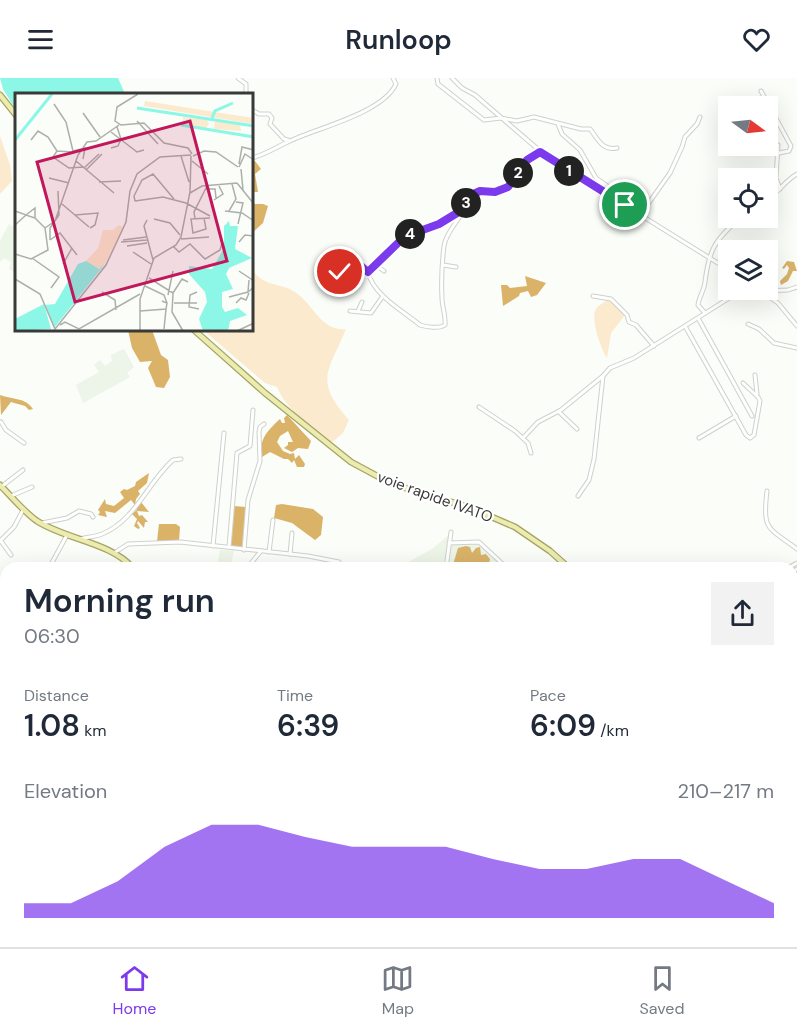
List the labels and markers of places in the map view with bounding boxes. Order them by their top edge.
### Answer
pin: 1 [554,156,584,186]
pin: 2 [503,158,533,188]
pin [599,179,650,230]
pin: 3 [451,188,481,218]
pin: 4 [395,219,425,249]
pin [314,246,365,297]

